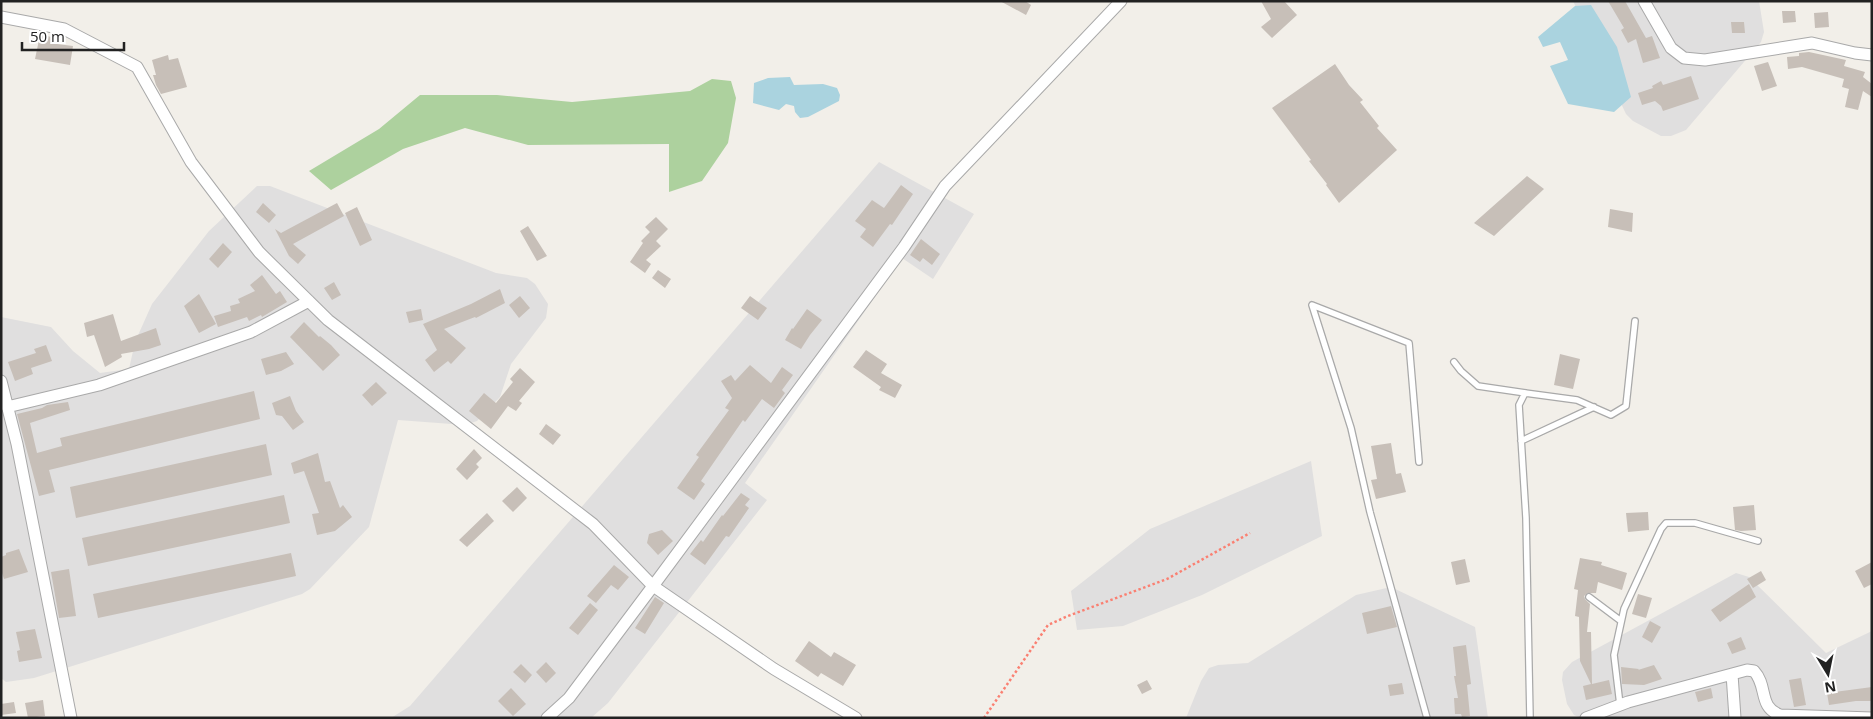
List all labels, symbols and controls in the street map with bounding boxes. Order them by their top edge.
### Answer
scale bar [22,20,125,52]
text: 50 m [30,26,65,46]
north arrow [1803,649,1853,699]
text: N [1823,677,1838,698]

